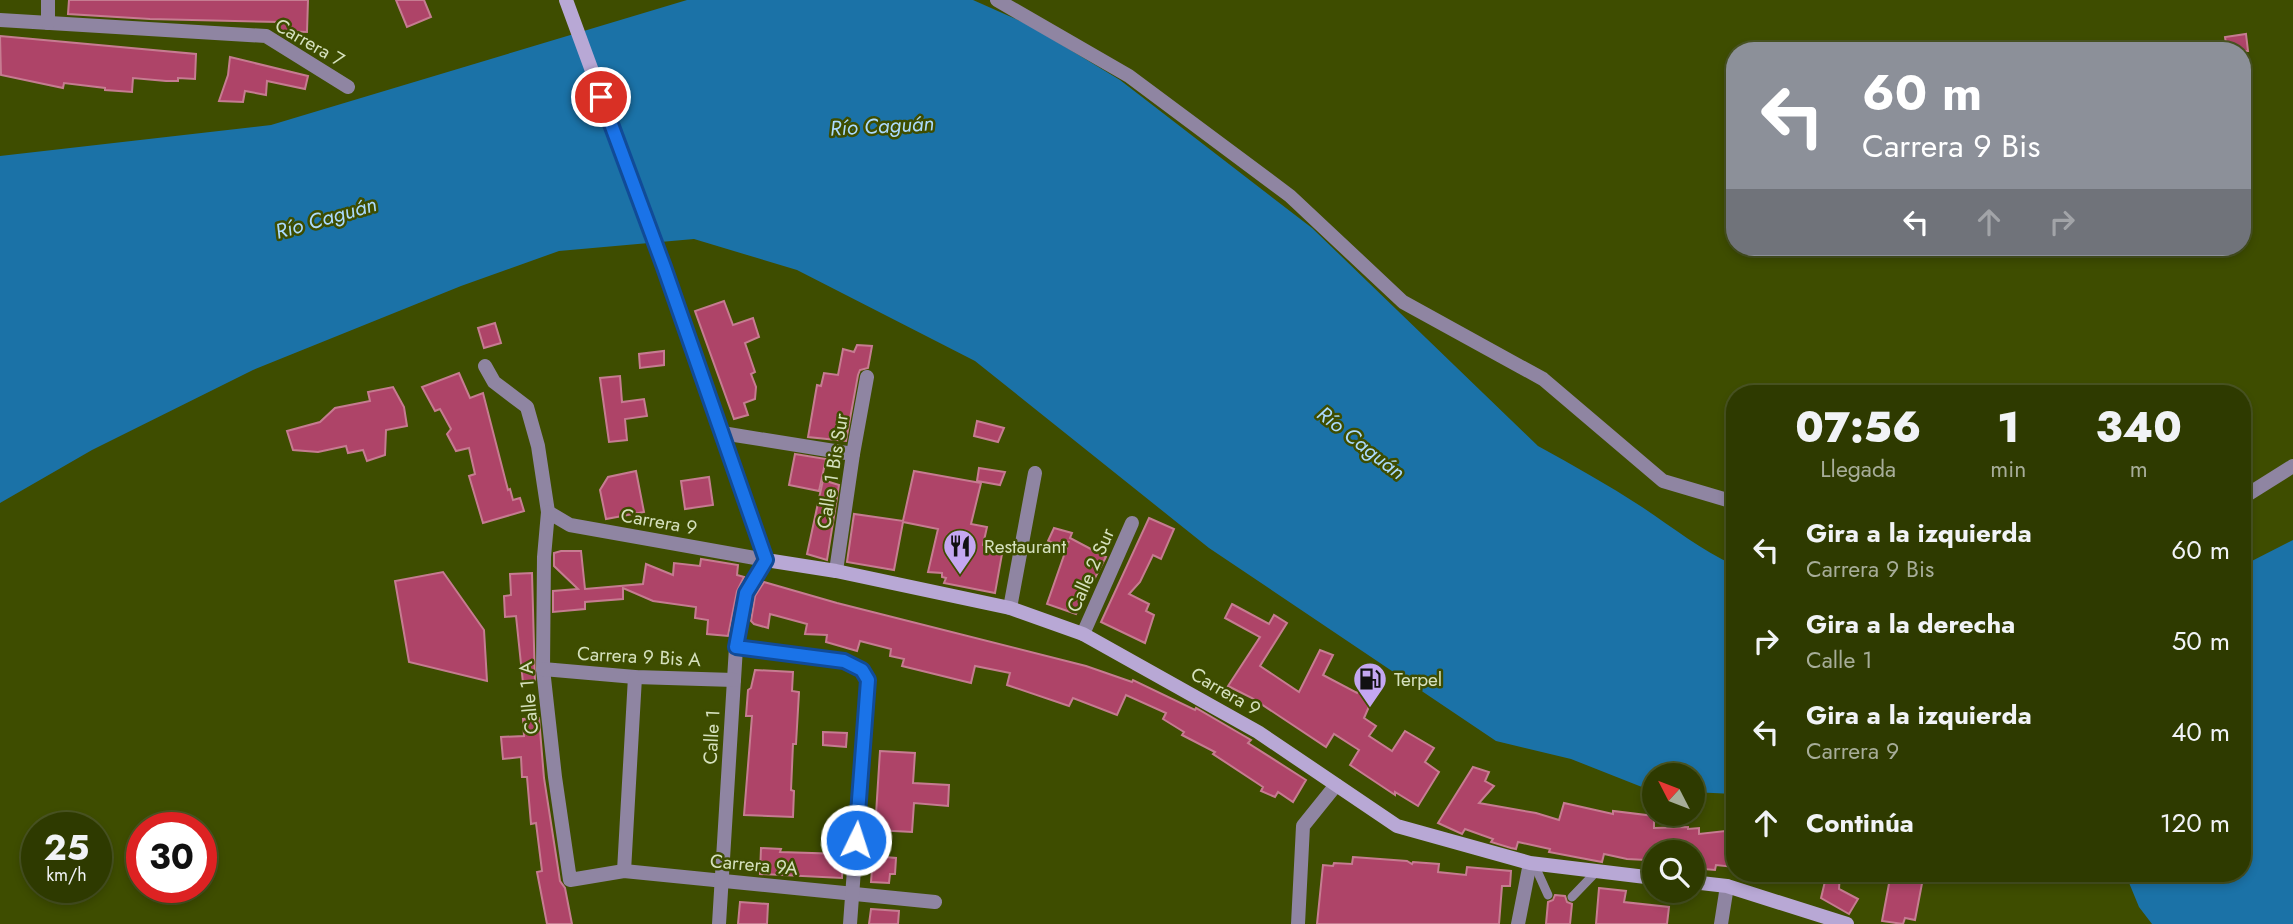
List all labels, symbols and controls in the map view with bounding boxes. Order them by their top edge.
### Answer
street label: Carrera 7 [270,12,349,73]
text: 60 m [1862,58,1982,128]
pin [571,67,631,127]
icon: left [1747,70,1838,161]
icon: arrive [582,78,620,116]
water label: Río Caguán [829,108,935,144]
text: Carrera 9 Bis [1862,123,2040,169]
water label: Río Caguán [272,189,380,247]
icon: left [1897,203,1935,241]
icon: ahead [1970,203,2008,241]
icon: right [2043,203,2081,241]
text: 07:56 [1795,397,1921,458]
text: 1 [1997,397,2019,458]
text: 340 [2095,397,2182,458]
water label: Río Caguán [1311,399,1411,487]
street label: Calle 1 Bis Sur [810,411,855,531]
text: Llegada [1820,452,1896,486]
text: min [1990,452,2026,486]
text: m [2130,452,2148,486]
street label: Carrera 9 [619,502,699,541]
text: Gira a la izquierda [1806,514,2032,552]
street label: Calle 2 Sur [1060,523,1121,617]
restaurant icon: Restaurant [941,527,979,576]
icon: left [1747,531,1785,569]
text: 60 m [2171,531,2230,569]
place label: Restaurant [984,533,1066,560]
text: Carrera 9 Bis [1806,552,1934,586]
text: Gira a la derecha [1806,605,2015,643]
icon: right [1747,622,1785,660]
text: 50 m [2172,622,2230,660]
street label: Carrera 9 Bis A [576,640,702,673]
text: Calle 1 [1806,643,1873,677]
street label: Calle 1 A [512,660,545,736]
street label: Carrera 9 [1186,660,1266,722]
fuel station icon: Terpel [1351,660,1389,709]
place label: Terpel [1394,666,1442,693]
text: Gira a la izquierda [1806,696,2032,734]
street label: Calle 1 [697,709,726,765]
icon: left [1747,713,1785,751]
text: 40 m [2171,713,2230,751]
text: Carrera 9 [1806,734,1899,768]
north arrow [1642,763,1704,826]
map controls [1642,763,1705,903]
position arrow [819,803,893,877]
icon: ahead [1747,804,1785,842]
text: Continúa [1806,804,1914,842]
text: 120 m [2160,804,2230,842]
speed limit sign: 30 [126,812,217,903]
text: 25 [44,823,89,873]
button: search [1642,840,1705,903]
street label: Carrera 9A [709,847,800,882]
text: km/h [46,862,87,888]

